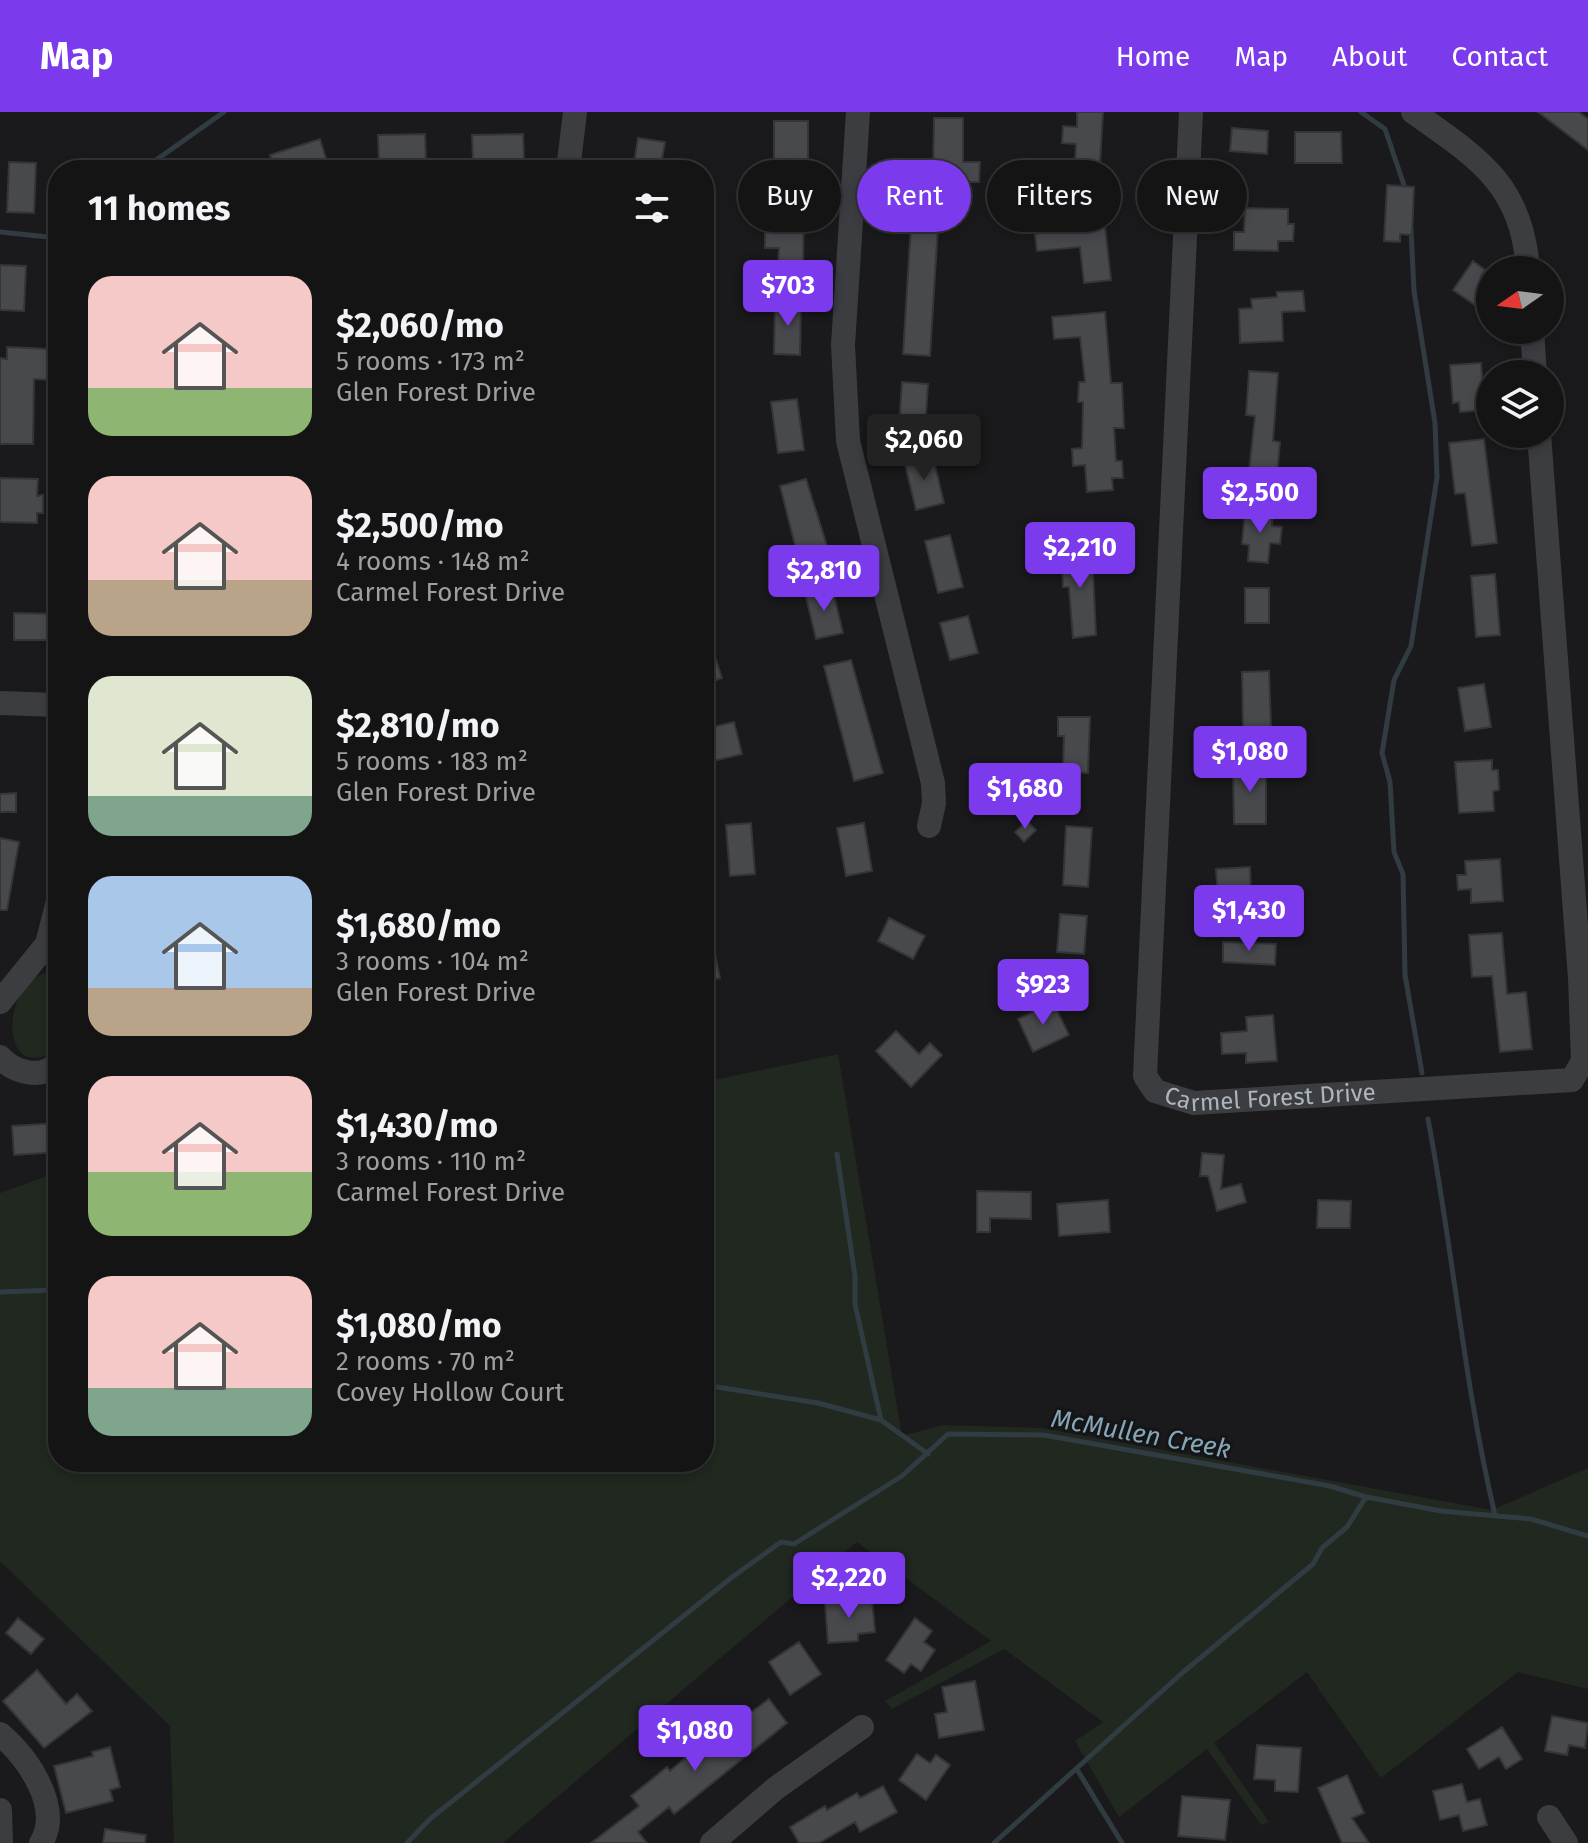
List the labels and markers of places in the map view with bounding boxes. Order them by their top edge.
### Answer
pin: $703 [741,260,835,328]
pin: $2,060 [859,414,989,482]
pin: $2,500 [1195,467,1325,535]
pin: $2,210 [1015,522,1145,590]
pin: $2,810 [759,545,889,613]
pin: $1,080 [1185,726,1315,794]
pin: $1,680 [960,763,1090,831]
pin: $1,430 [1184,885,1314,953]
pin: $923 [996,959,1090,1027]
pin: $2,220 [784,1552,914,1620]
pin: $1,080 [630,1705,760,1773]

